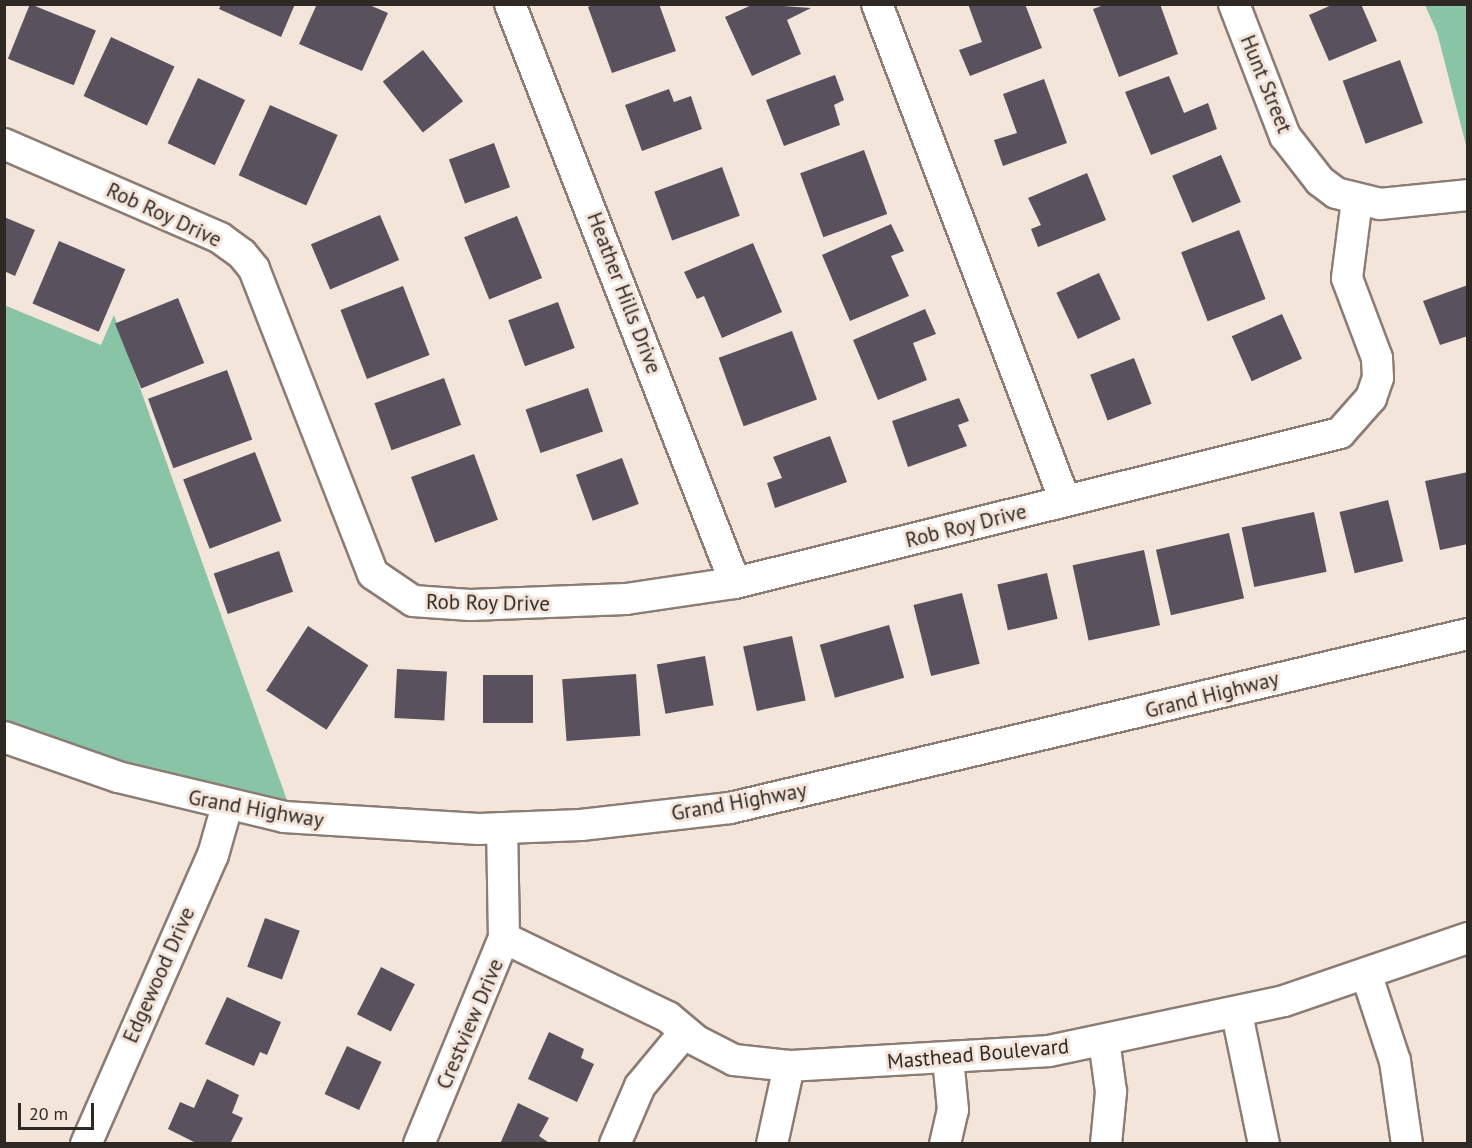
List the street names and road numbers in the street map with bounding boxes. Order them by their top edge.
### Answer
street label: Hunt Street [1235,31,1297,137]
street label: Rob Roy Drive [102,177,226,253]
street label: Heather Hills Drive [582,209,666,377]
street label: Rob Roy Drive [902,499,1030,553]
street label: Rob Roy Drive [425,589,551,617]
street label: Grand Highway [1143,666,1281,724]
street label: Grand Highway [669,778,809,826]
street label: Grand Highway [186,785,326,833]
street label: Edgewood Drive [118,903,200,1047]
street label: Crestview Drive [431,955,509,1093]
street label: Masthead Boulevard [886,1033,1070,1075]

